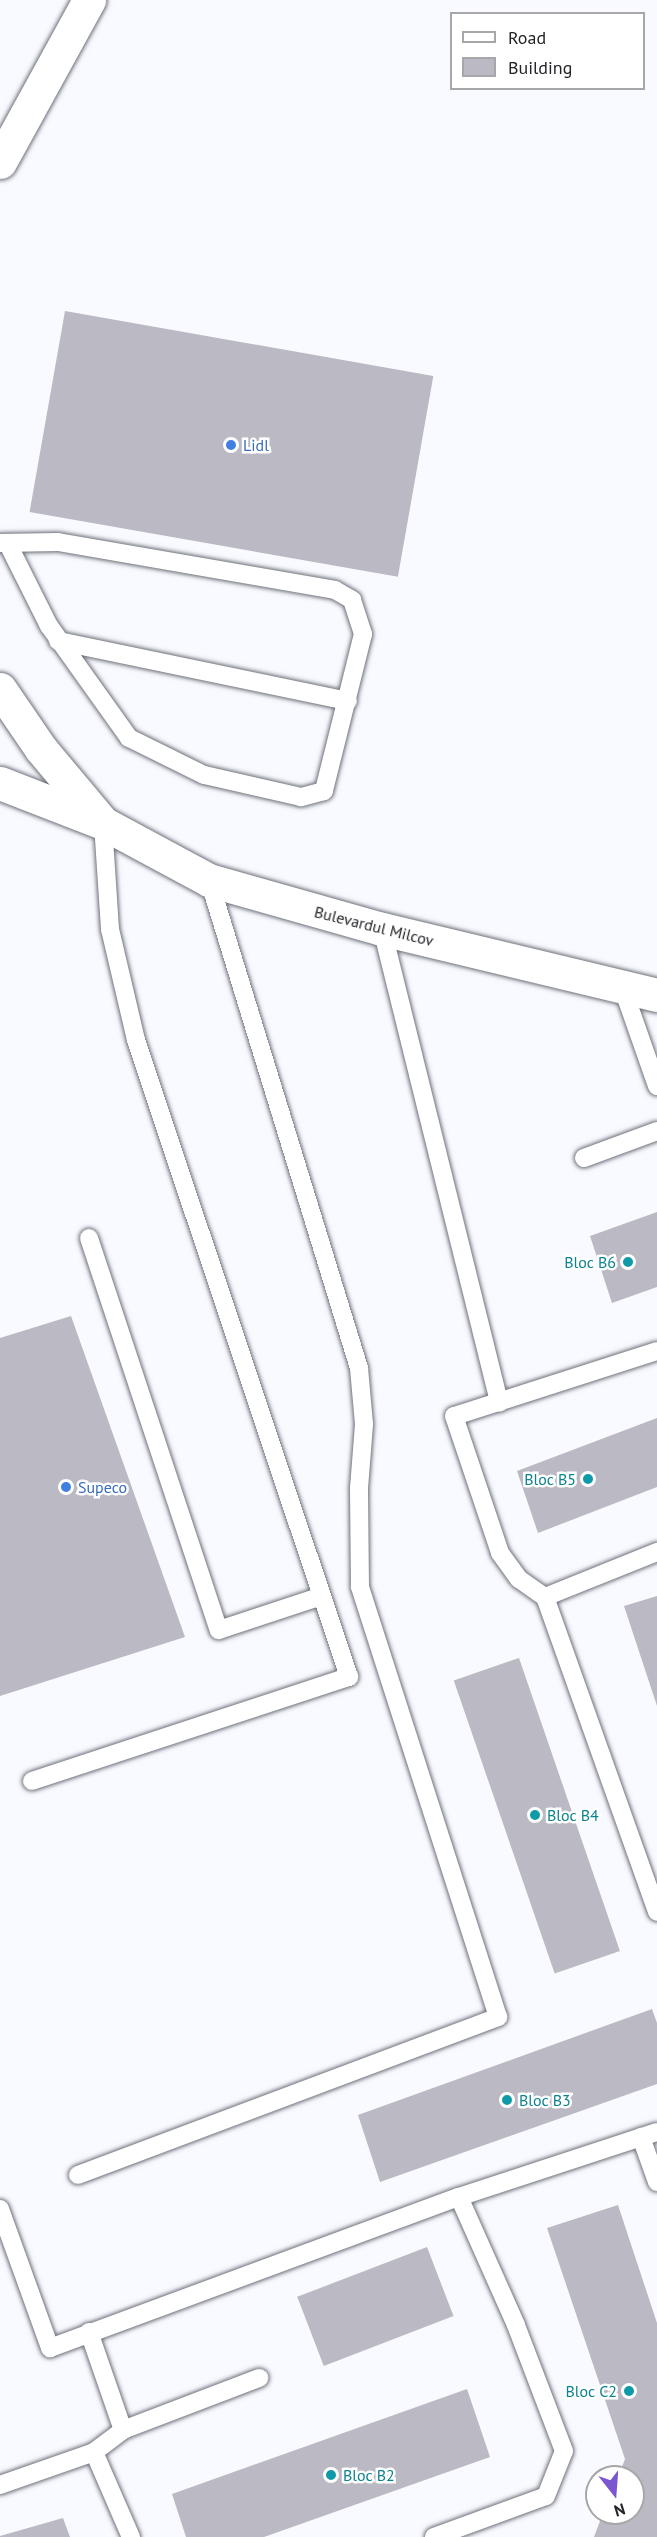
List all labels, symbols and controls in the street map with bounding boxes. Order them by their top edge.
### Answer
legend [450,12,645,90]
text: Road [508,26,546,49]
text: Building [508,56,572,79]
place label: Lidl [243,435,269,455]
marker: Lidl [224,438,238,452]
street label: Bulevardul Milcov [312,902,436,950]
place label: Bloc B6 [564,1252,616,1272]
marker: Bloc B6 [621,1255,635,1269]
place label: Bloc B5 [524,1469,576,1489]
marker: Bloc B5 [581,1472,595,1486]
place label: Supeco [78,1477,127,1497]
marker: Supeco [59,1480,73,1494]
place label: Bloc B4 [547,1805,599,1825]
marker: Bloc B4 [528,1808,542,1822]
place label: Bloc B3 [519,2090,571,2110]
marker: Bloc B3 [500,2093,514,2107]
place label: Bloc C2 [565,2381,617,2401]
marker: Bloc C2 [622,2384,636,2398]
place label: Bloc B2 [343,2465,395,2485]
north arrow [585,2465,645,2525]
marker: Bloc B2 [324,2468,338,2482]
text: N [612,2499,628,2521]

